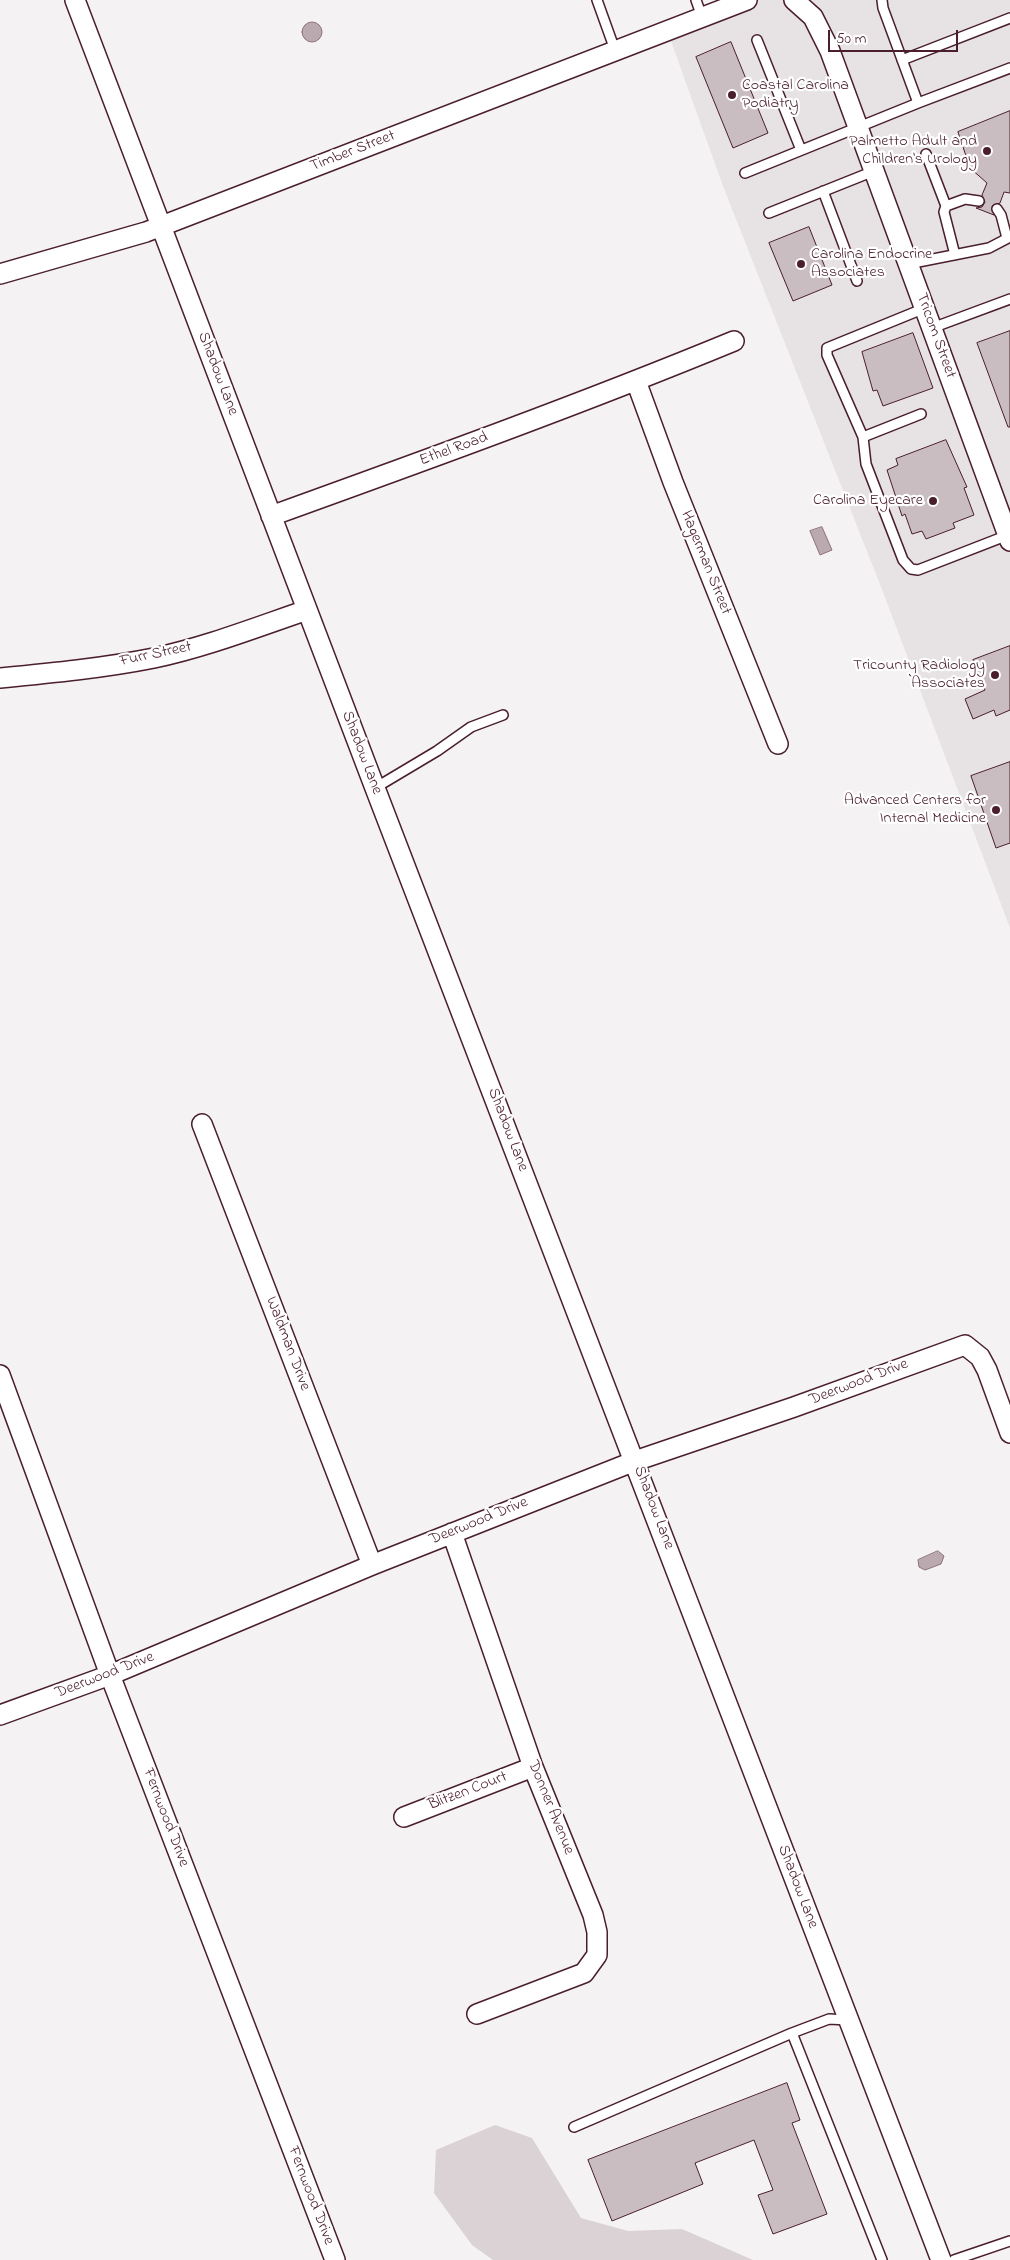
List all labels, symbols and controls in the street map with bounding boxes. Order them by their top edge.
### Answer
scale bar [830,20,960,52]
text: 50 m [836,28,866,50]
place label: Coastal Carolina Podiatry [742,76,849,114]
marker: Coastal Carolina Podiatry [726,89,738,101]
street label: Timber Street [308,127,398,177]
place label: Palmetto Adult and Children's Urology [849,132,977,170]
marker: Palmetto Adult and Children's Urology [981,145,993,157]
place label: Carolina Endocrine Associates [811,245,932,283]
marker: Carolina Endocrine Associates [795,258,807,270]
street label: Tricom Street [911,291,959,381]
street label: Shadow Lane [192,330,242,418]
street label: Ethel Road [417,429,491,471]
place label: Carolina Eyecare [813,491,923,511]
marker: Carolina Eyecare [927,495,939,507]
street label: Hagerman Street [675,508,735,618]
street label: Furr Street [119,638,193,672]
place label: Tricounty Radiology Associates [853,656,985,694]
marker: Tricounty Radiology Associates [989,669,1001,681]
street label: Shadow Lane [336,709,386,797]
place label: Advanced Centers for Internal Medicine [844,791,986,829]
marker: Advanced Centers for Internal Medicine [990,804,1002,816]
street label: Shadow Lane [482,1086,532,1174]
street label: Waldman Drive [260,1294,314,1394]
street label: Deerwood Drive [807,1355,911,1411]
street label: Shadow Lane [628,1464,678,1552]
street label: Deerwood Drive [427,1494,531,1550]
street label: Deerwood Drive [53,1648,157,1704]
street label: Donner Avenue [522,1758,578,1858]
street label: Fernwood Drive [137,1766,193,1870]
street label: Blitzen Court [426,1768,510,1816]
street label: Shadow Lane [772,1843,822,1931]
street label: Fernwood Drive [282,2144,338,2248]

